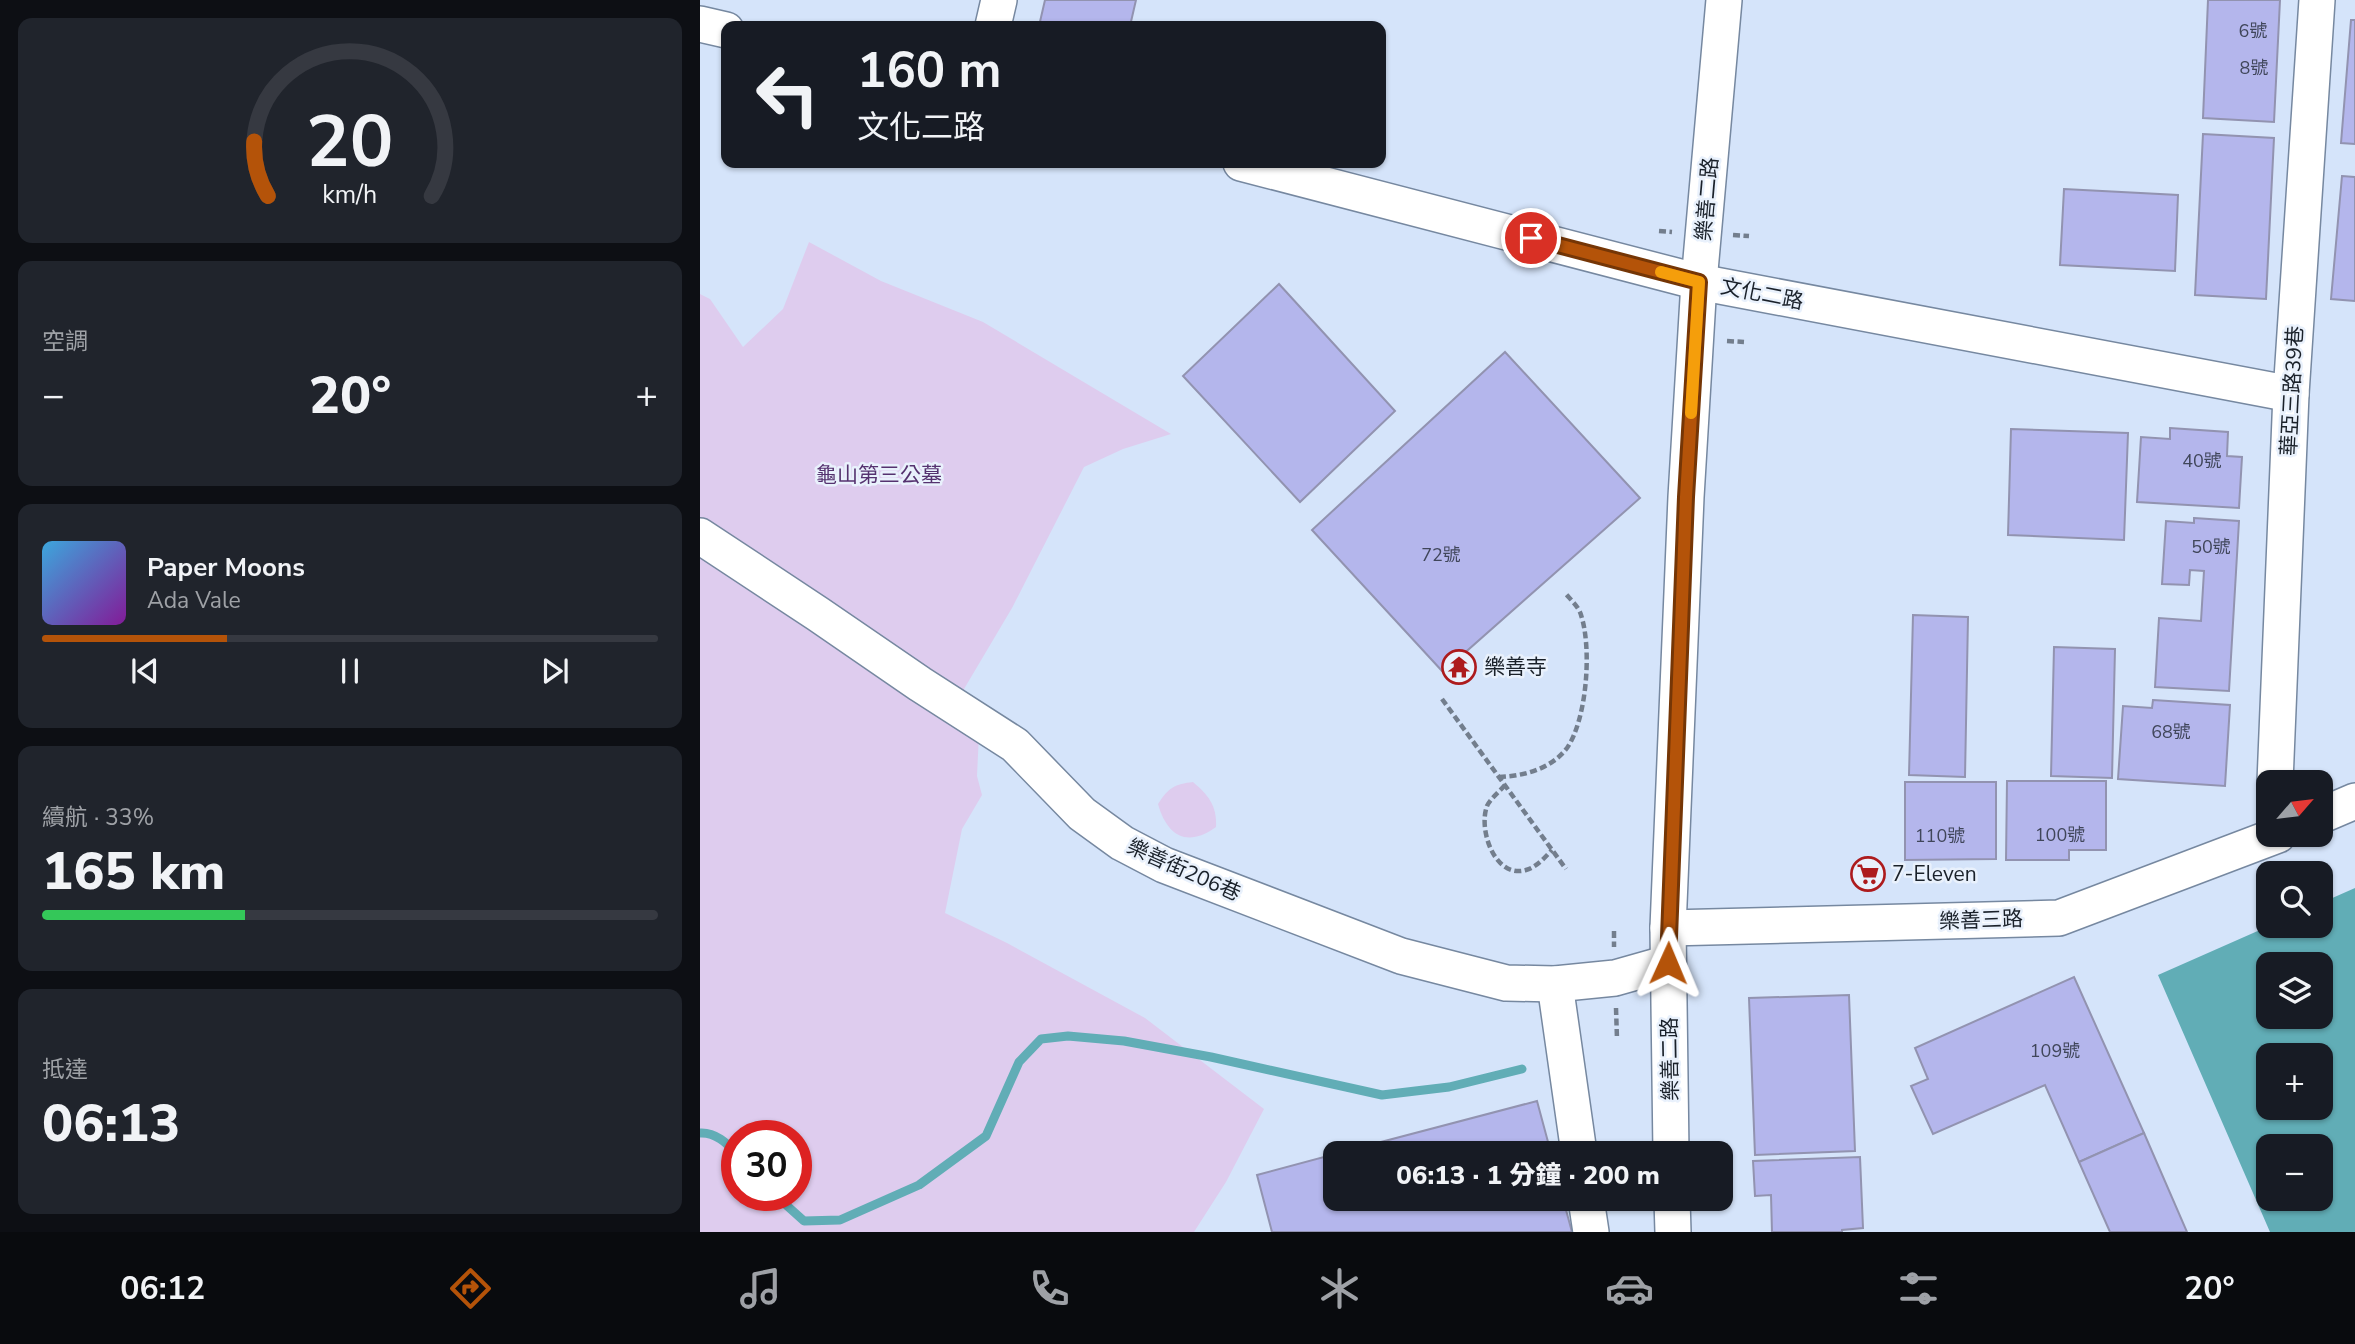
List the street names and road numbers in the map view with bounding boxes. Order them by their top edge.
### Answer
street label: 樂善二路 [1689,156,1725,242]
street label: 文化二路 [1718,272,1806,316]
street label: 華亞三路39巷 [2275,325,2309,457]
street label: 樂善街206巷 [1123,832,1245,908]
street label: 樂善三路 [1939,905,2023,935]
street label: 樂善二路 [1655,1017,1685,1101]

